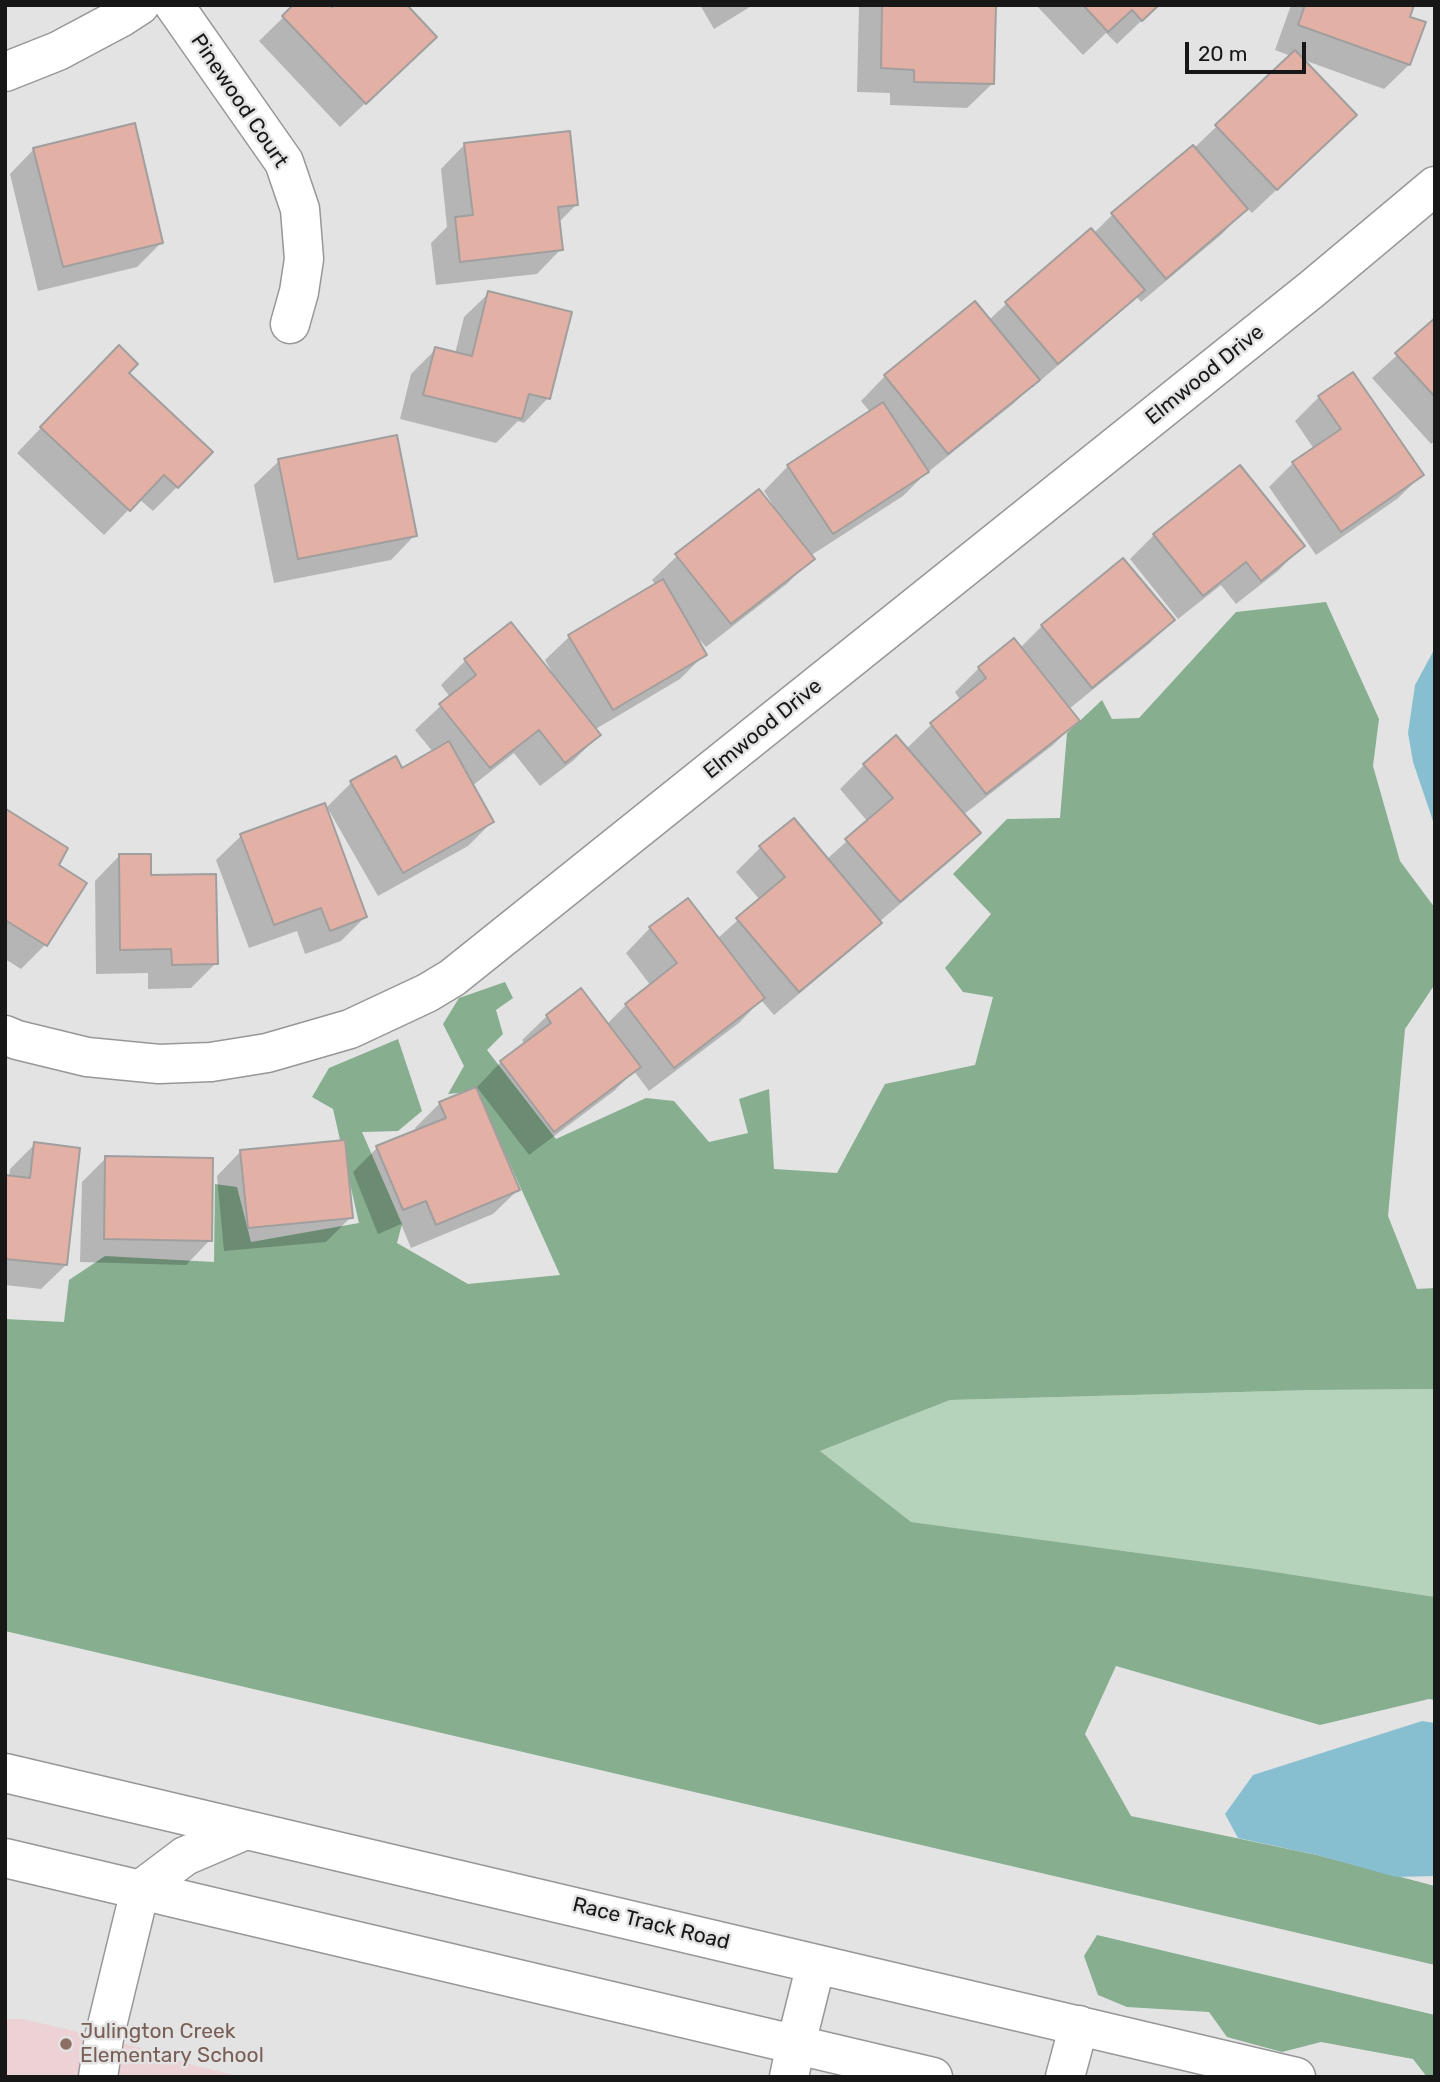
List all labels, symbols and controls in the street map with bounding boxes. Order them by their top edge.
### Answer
scale bar [1188,28,1309,72]
street label: Pinewood Court [185,29,293,173]
text: 20 m [1198,41,1247,66]
street label: Elmwood Drive [1141,320,1269,430]
street label: Elmwood Drive [699,674,827,784]
street label: Race Track Road [570,1892,732,1956]
place label: Julington Creek Elementary School [80,2019,264,2069]
marker: Julington Creek Elementary School [58,2036,74,2052]

